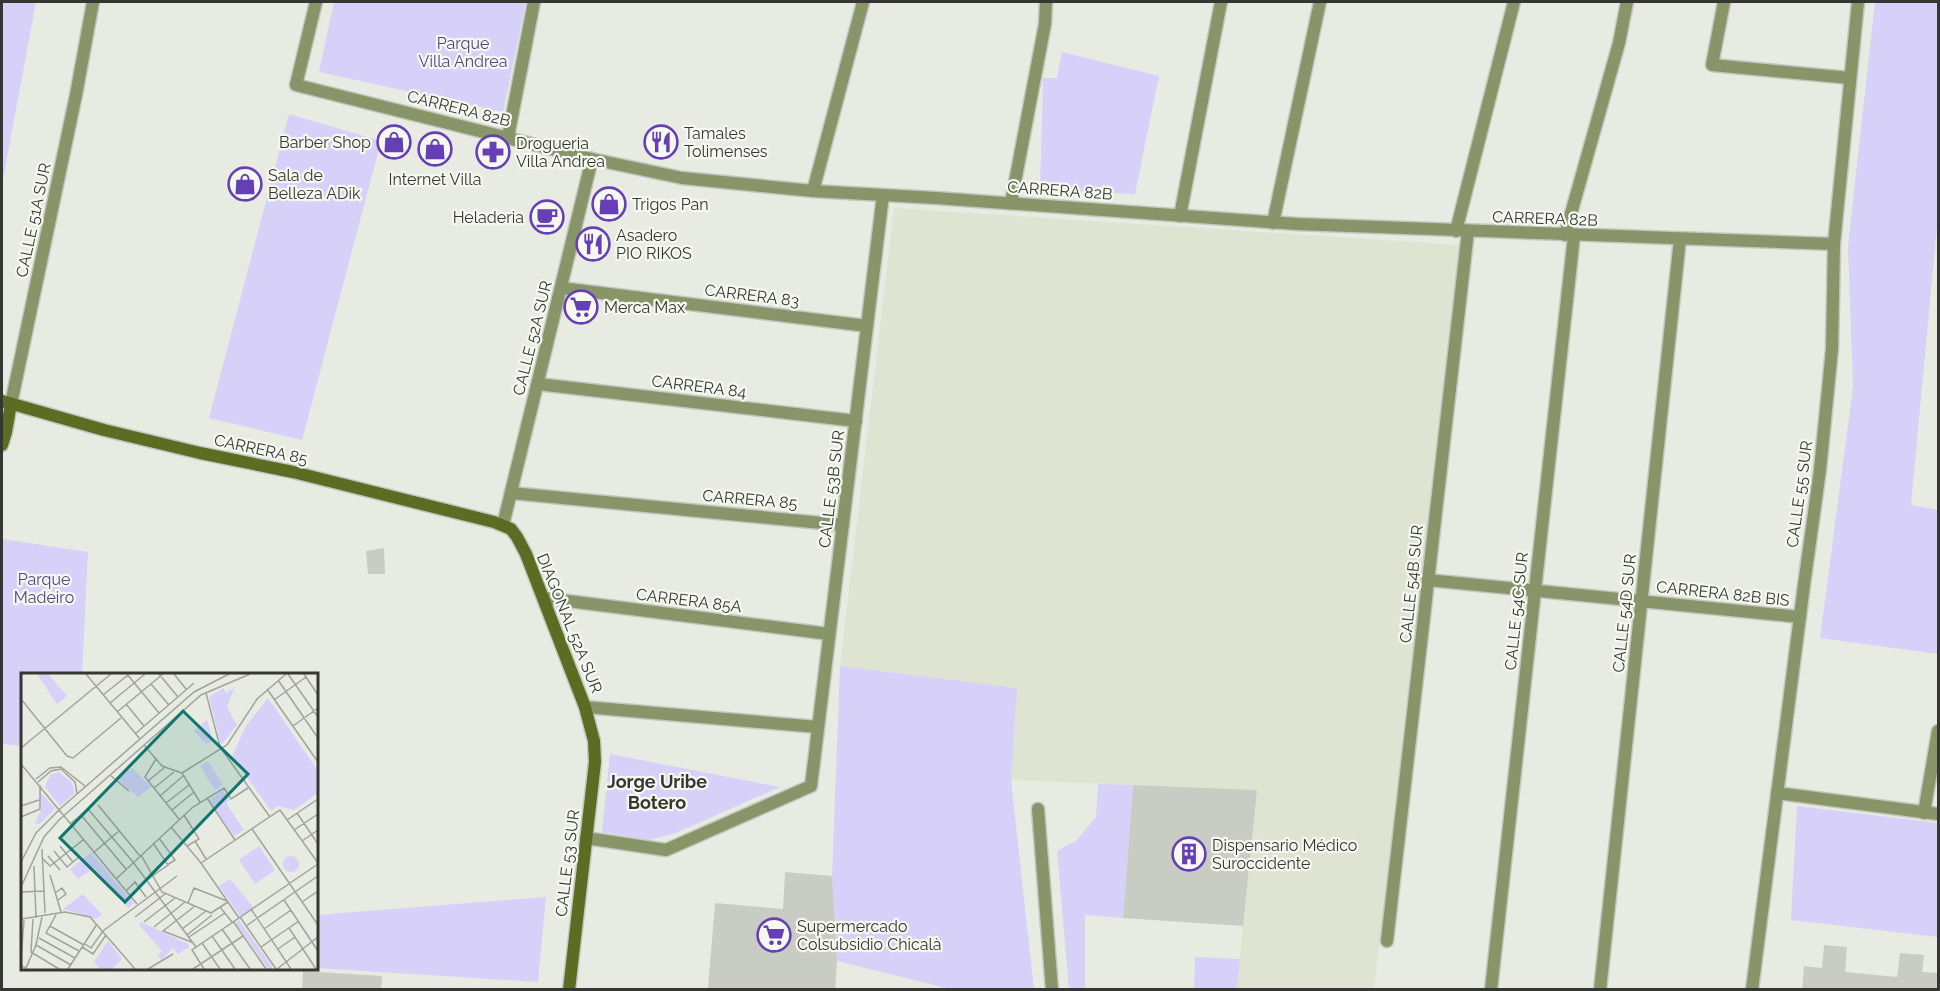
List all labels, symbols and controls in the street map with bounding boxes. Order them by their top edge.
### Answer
park label: Parque Villa Andrea [419,34,507,71]
street label: CARRERA 82B [405,86,512,130]
shop icon: Barber Shop [376,124,412,160]
restaurant icon: Tamales Tolimenses [643,124,679,160]
place label: Tamales Tolimenses [684,124,768,161]
shop icon: Internet Villa [417,131,453,167]
place label: Barber Shop [279,133,371,152]
pharmacy icon: Drogueria Villa Andrea [475,134,511,170]
place label: Drogueria Villa Andrea [516,134,605,171]
street label: CALLE 51A SUR [12,161,55,279]
shop icon: Sala de Belleza ADik [227,166,263,202]
place label: Sala de Belleza ADik [268,166,361,203]
place label: Internet Villa [389,170,481,189]
street label: CARRERA 82B [1007,177,1113,204]
shop icon: Trigos Pan [591,186,627,222]
place label: Trigos Pan [632,195,709,214]
cafe icon: Heladeria [529,199,565,235]
street label: CARRERA 82B [1492,207,1598,230]
place label: Heladeria [453,208,524,227]
restaurant icon: Asadero PIO RIKOS [575,226,611,262]
place label: Asadero PIO RIKOS [616,226,692,263]
street label: CALLE 52A SUR [509,279,556,398]
street label: CARRERA 83 [704,280,800,311]
supermarket icon: Merca Max [563,289,599,325]
place label: Merca Max [604,298,685,317]
street label: CARRERA 84 [650,371,748,402]
street label: CALLE 53B SUR [815,429,848,549]
street label: CARRERA 85 [212,430,310,469]
street label: CALLE 55 SUR [1783,439,1816,549]
street label: CARRERA 85 [702,486,799,513]
street label: CALLE 54B SUR [1396,524,1427,644]
street label: DIAGONAL 52A SUR [533,551,606,696]
street label: CALLE 54C SUR [1501,551,1532,671]
street label: CALLE 54D SUR [1609,553,1640,673]
park label: Parque Madeiro [14,570,74,607]
street label: CARRERA 82B BIS [1655,577,1791,610]
street label: CARRERA 85A [635,585,743,616]
inset map [21,673,318,970]
district label: Jorge Uribe Botero [607,771,707,813]
street label: CALLE 53 SUR [552,808,583,918]
building icon: Dispensario Médico Suroccidente [1171,836,1207,872]
place label: Dispensario Médico Suroccidente [1212,836,1357,873]
supermarket icon: Supermercado Colsubsidio Chicalà [756,917,792,953]
place label: Supermercado Colsubsidio Chicalà [797,917,942,954]

